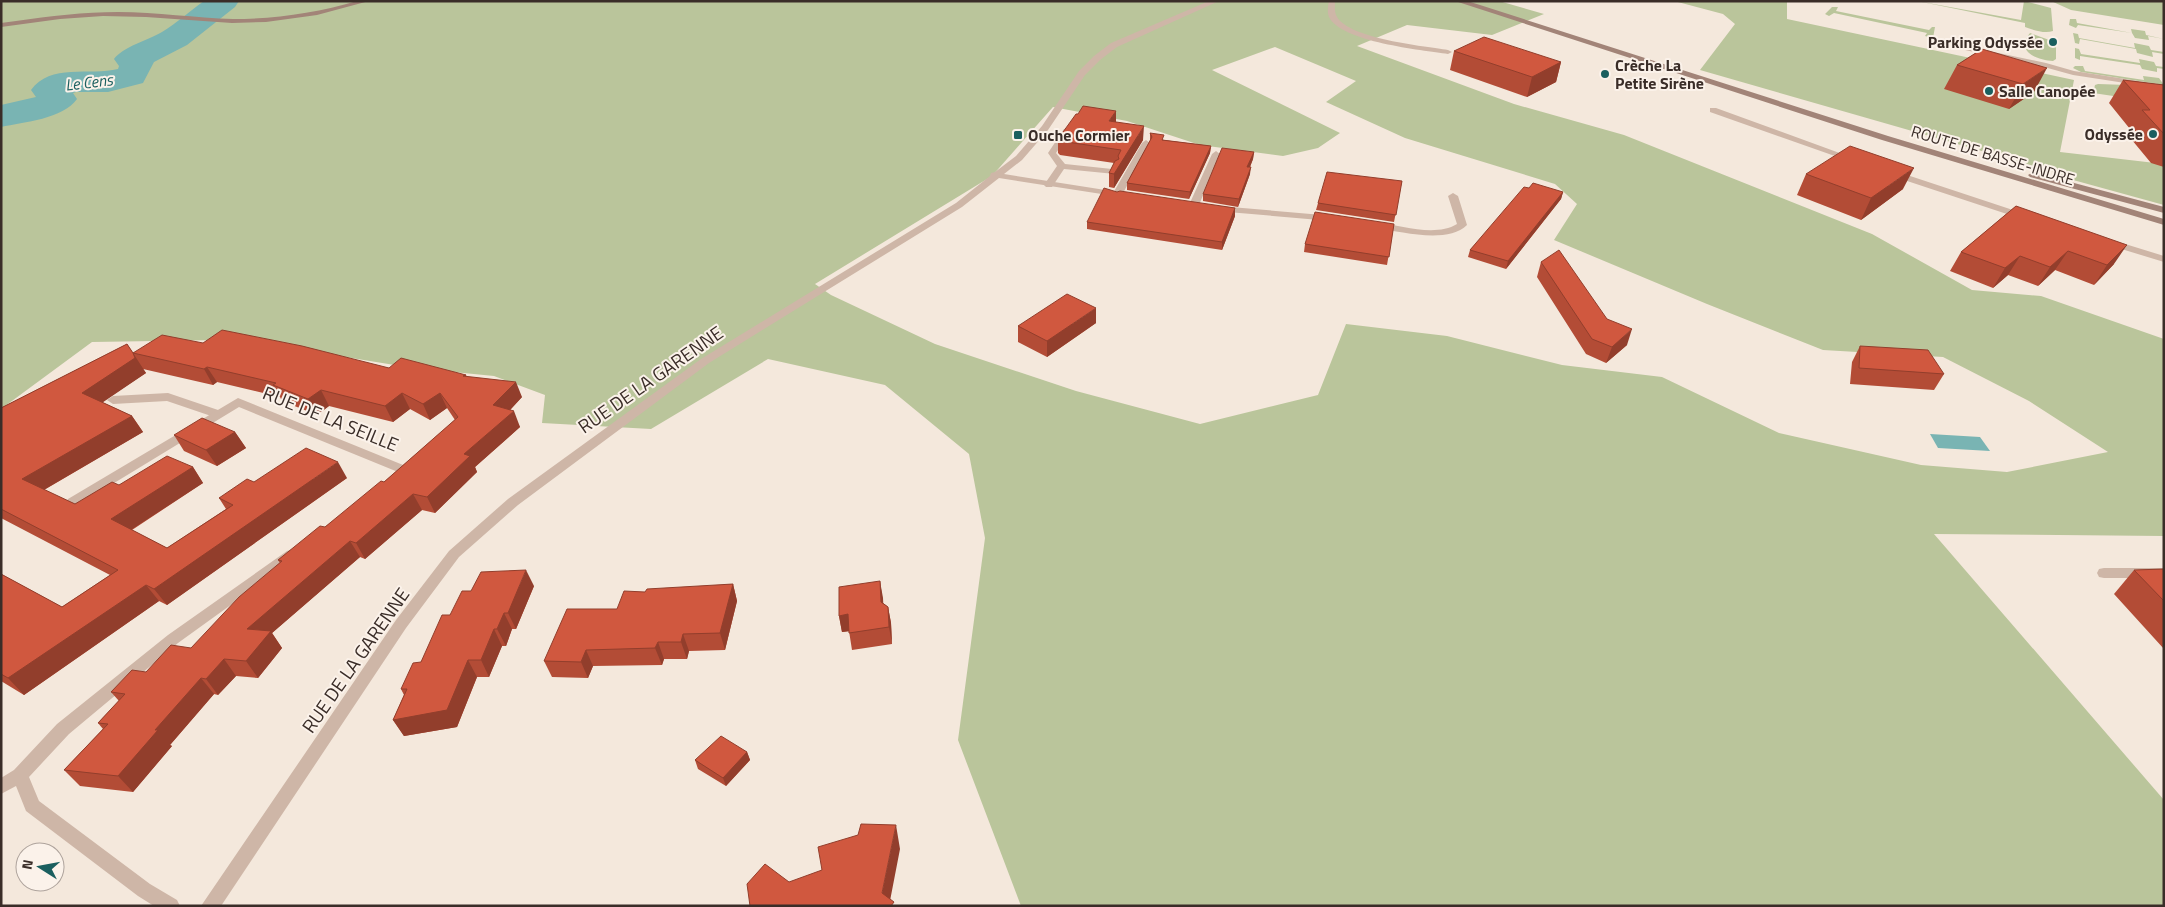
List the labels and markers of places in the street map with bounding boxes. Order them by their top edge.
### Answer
place label: Parking Odyssée [1928,30,2043,54]
marker: Parking Odyssée [2047,36,2059,48]
place label: Crèche La Petite Sirène [1615,53,1704,95]
marker: Crèche La Petite Sirène [1599,68,1611,80]
place label: Salle Canopée [1999,79,2095,103]
marker: Salle Canopée [1983,85,1995,97]
place label: Odyssée [2084,122,2143,146]
place label: Ouche Cormier [1028,123,1130,147]
marker: Odyssée [2147,128,2159,140]
marker: Ouche Cormier [1012,129,1024,141]

